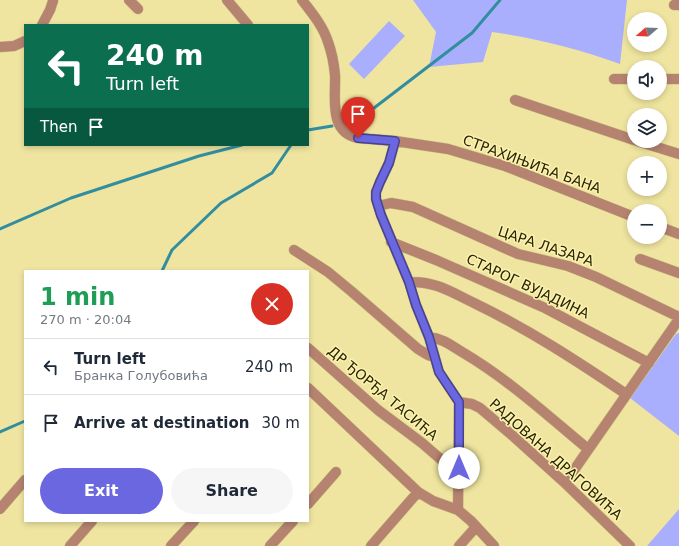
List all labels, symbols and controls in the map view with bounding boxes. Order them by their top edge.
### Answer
north arrow [627,12,667,52]
map controls [627,12,667,244]
text: 240 m [106,39,203,72]
icon: left [40,40,92,92]
button: sound [627,60,667,100]
text: Turn left [106,73,179,94]
pin [341,97,375,138]
icon: arrive [347,103,369,125]
button: layers [627,108,667,148]
icon: arrive [85,116,107,138]
text: Then [40,118,77,136]
street label: СТРАХИЊИЋА БАНА [461,132,604,197]
button: + [627,156,667,196]
button: − [627,204,667,244]
street label: ЦАРА ЛАЗАРА [496,223,596,269]
street label: СТАРОГ ВУЈАДИНА [464,250,592,322]
text: 1 min [40,283,115,311]
button: close [251,283,293,325]
text: 270 m · 20:04 [40,312,131,327]
street label: ДР ЂОРЂА ТАСИЋА [325,342,441,444]
text: Turn left [74,350,146,368]
icon: left [40,356,62,378]
text: 240 m [245,358,293,376]
text: Бранка Голубовића [74,368,208,383]
street label: РАДОВАНА ДРАГОВИЋА [486,395,626,523]
icon: arrive [40,412,62,434]
text: Arrive at destination [74,414,249,432]
text: 30 m [261,414,300,432]
position arrow [438,447,480,489]
button: Exit [40,468,163,514]
button: Share [171,468,293,514]

